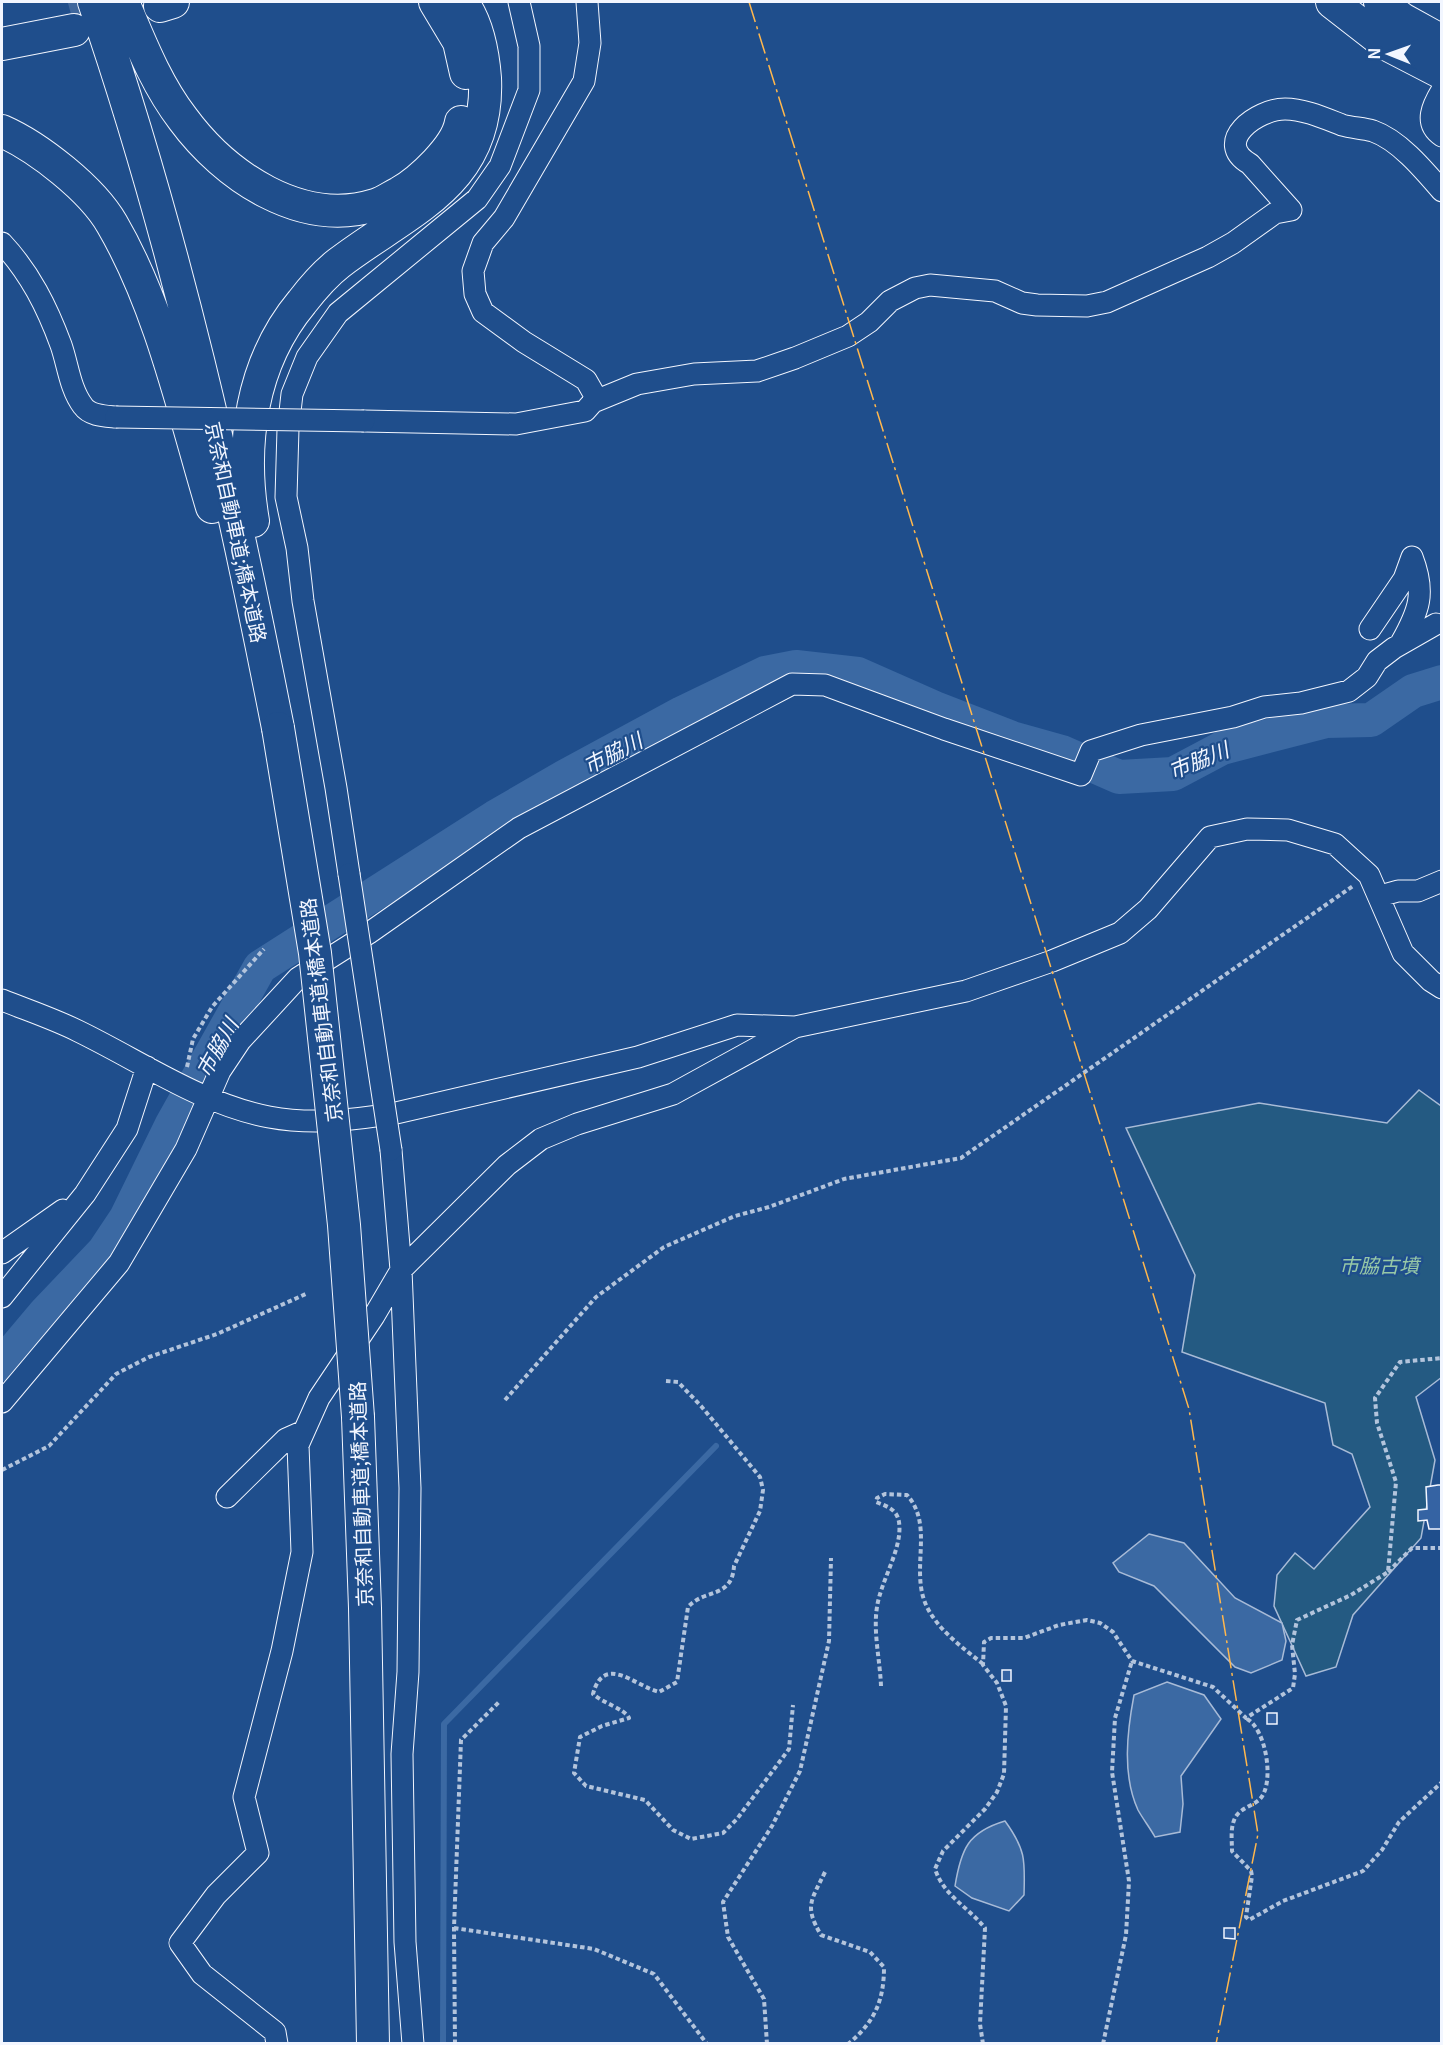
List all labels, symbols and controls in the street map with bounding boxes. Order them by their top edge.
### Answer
north arrow [1359,24,1419,84]
text: N [1361,48,1385,60]
street label: 京奈和自動車道;橋本道路 [199,419,275,645]
water label: 市脇川 [577,723,649,780]
water label: 市脇川 [1163,733,1235,785]
street label: 京奈和自動車道;橋本道路 [292,896,348,1124]
water label: 市脇川 [188,1010,245,1082]
park label: 市脇古墳 [1339,1250,1422,1279]
street label: 京奈和自動車道;橋本道路 [342,1381,378,1607]

